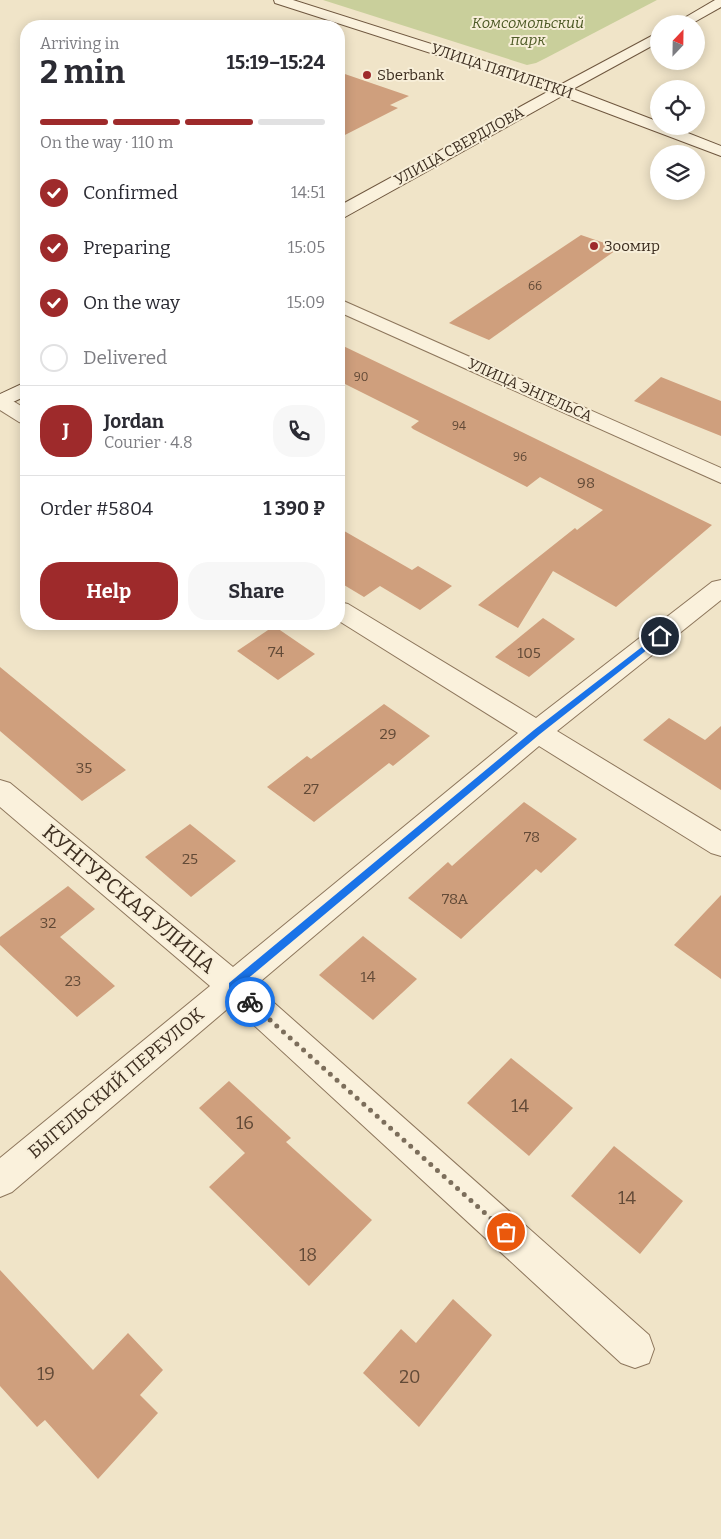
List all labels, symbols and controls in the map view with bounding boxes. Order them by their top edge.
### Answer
park label: Комсомольский парк [472,14,584,49]
north arrow [650,15,705,70]
map controls [650,15,705,200]
text: Arriving in [40,34,119,53]
street label: УЛИЦА ПЯТИЛЕТКИ [429,40,575,102]
text: 15:19–15:24 [227,51,325,74]
text: 2 min [40,53,125,91]
place label: Sberbank [377,66,445,84]
marker: Sberbank [361,69,373,81]
button: locate [650,80,705,135]
street label: УЛИЦА СВЕРДЛОВА [391,103,527,189]
text: On the way · 110 m [40,133,173,152]
button: layers [650,145,705,200]
icon: check [40,179,68,207]
text: Confirmed [83,181,178,204]
text: 14:51 [291,183,325,202]
icon: check [40,234,68,262]
text: Preparing [83,236,171,259]
place label: Зоомир [604,237,660,255]
text: 15:05 [288,238,325,257]
marker: Зоомир [588,240,600,252]
house number: 66 [528,279,542,293]
icon: check [40,289,68,317]
text: On the way [83,291,180,314]
text: 15:09 [287,293,325,312]
text: Delivered [83,346,167,369]
street label: УЛИЦА ЭНГЕЛЬСА [465,354,595,426]
house number: 90 [354,370,368,384]
button: phone [273,405,325,457]
text: Jordan [104,410,164,433]
text: J [63,419,69,442]
house number: 94 [452,419,466,433]
text: Courier · 4.8 [104,433,193,452]
house number: 96 [513,450,527,464]
house number: 98 [577,474,595,492]
text: Order #5804 [40,497,153,520]
text: 1 390 ₽ [263,497,325,520]
button: Help [40,562,178,620]
button: Share [188,562,325,620]
pin [639,615,681,657]
icon: home [646,622,674,650]
house number: 74 [268,643,284,661]
house number: 105 [517,644,541,662]
house number: 29 [380,725,396,743]
house number: 35 [76,759,92,777]
house number: 27 [303,780,319,798]
street label: КУНГУРСКАЯ УЛИЦА [37,819,221,979]
house number: 78 [524,828,540,846]
house number: 25 [182,850,198,868]
house number: 78А [442,890,469,908]
house number: 32 [40,914,56,932]
house number: 14 [361,968,376,986]
house number: 23 [65,972,81,990]
courier [225,977,275,1027]
icon: bike [236,988,264,1016]
street label: БЫГЕЛЬСКИЙ ПЕРЕУЛОК [24,1003,209,1163]
house number: 14 [511,1095,529,1117]
house number: 16 [236,1112,254,1134]
house number: 14 [618,1187,636,1209]
pin [485,1211,527,1253]
icon: bag [492,1218,520,1246]
house number: 18 [299,1244,317,1266]
house number: 19 [37,1363,55,1385]
house number: 20 [399,1366,421,1388]

